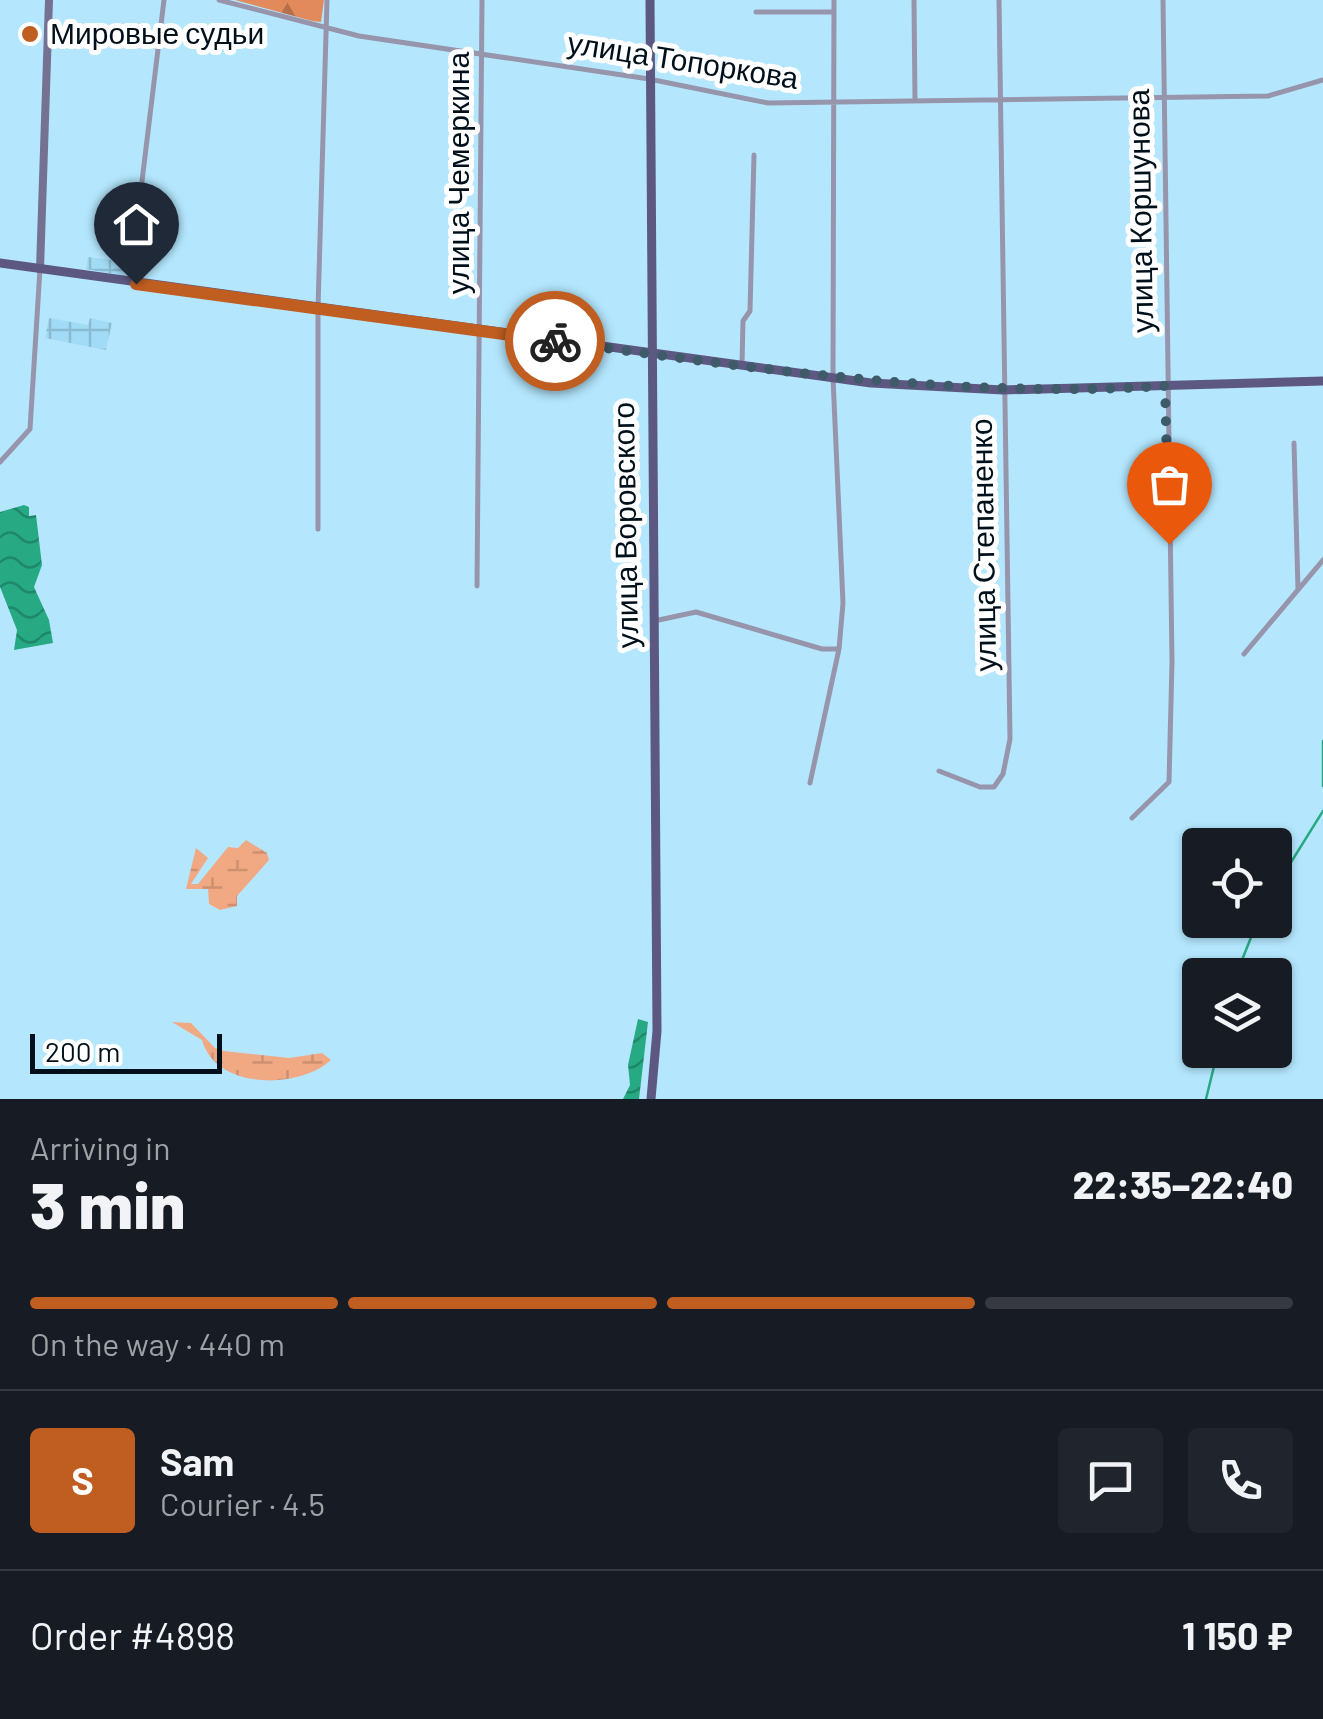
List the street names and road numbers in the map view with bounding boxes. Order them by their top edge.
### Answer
street label: улица Топоркова [565,23,802,95]
street label: улица Чемеркина [439,52,475,294]
street label: улица Коршунова [1119,88,1159,333]
street label: улица Воровского [604,402,644,648]
street label: улица Степаненко [962,418,1002,672]

